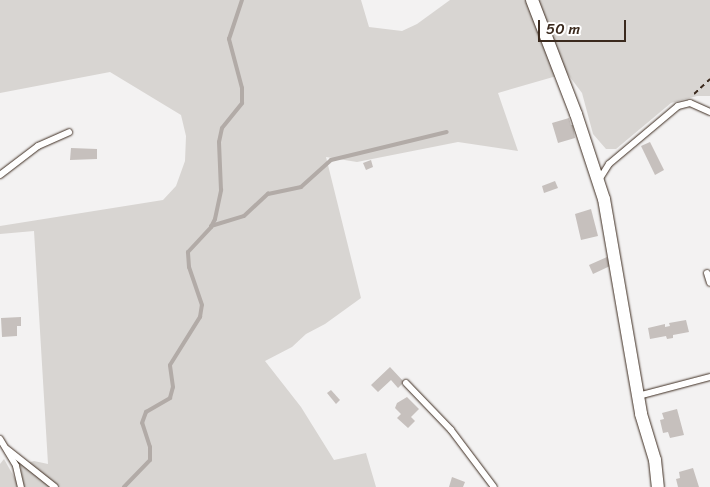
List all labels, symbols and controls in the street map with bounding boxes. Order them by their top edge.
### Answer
scale bar [540,10,628,42]
text: 50 m [546,16,580,42]

